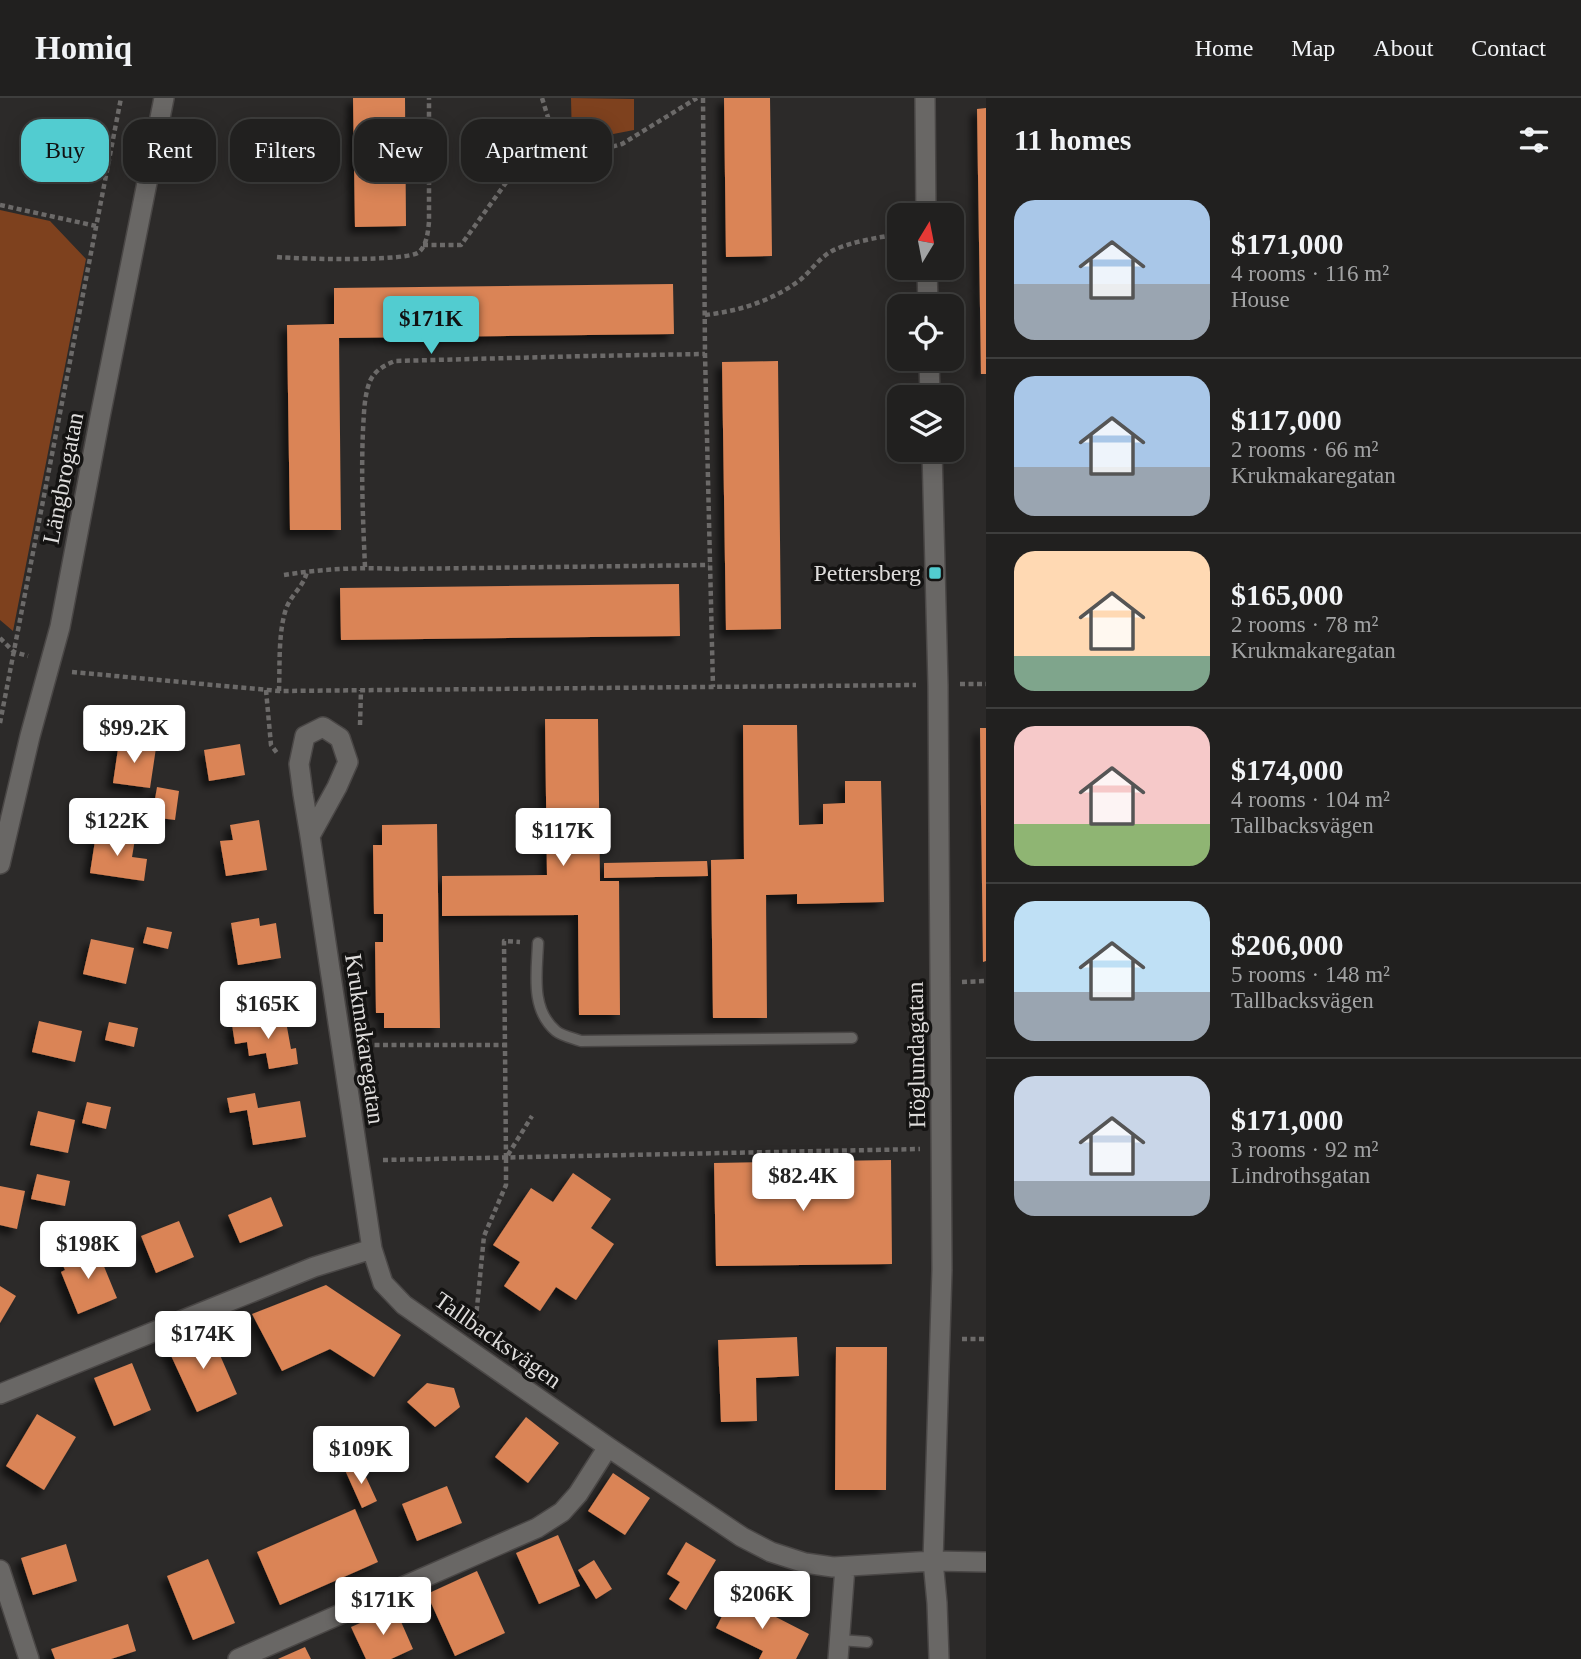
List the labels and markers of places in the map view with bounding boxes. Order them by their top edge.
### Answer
pin: $171K [382,296,480,356]
place label: Pettersberg [813,560,921,586]
marker: Pettersberg [927,565,943,581]
pin: $99.2K [77,706,191,765]
pin: $122K [68,798,166,858]
pin: $117K [514,808,612,868]
pin: $165K [219,982,317,1041]
pin: $82.4K [746,1154,860,1213]
pin: $198K [39,1222,137,1281]
pin: $174K [154,1312,252,1371]
pin: $109K [312,1426,410,1486]
pin: $206K [713,1572,811,1631]
pin: $171K [334,1578,432,1637]

